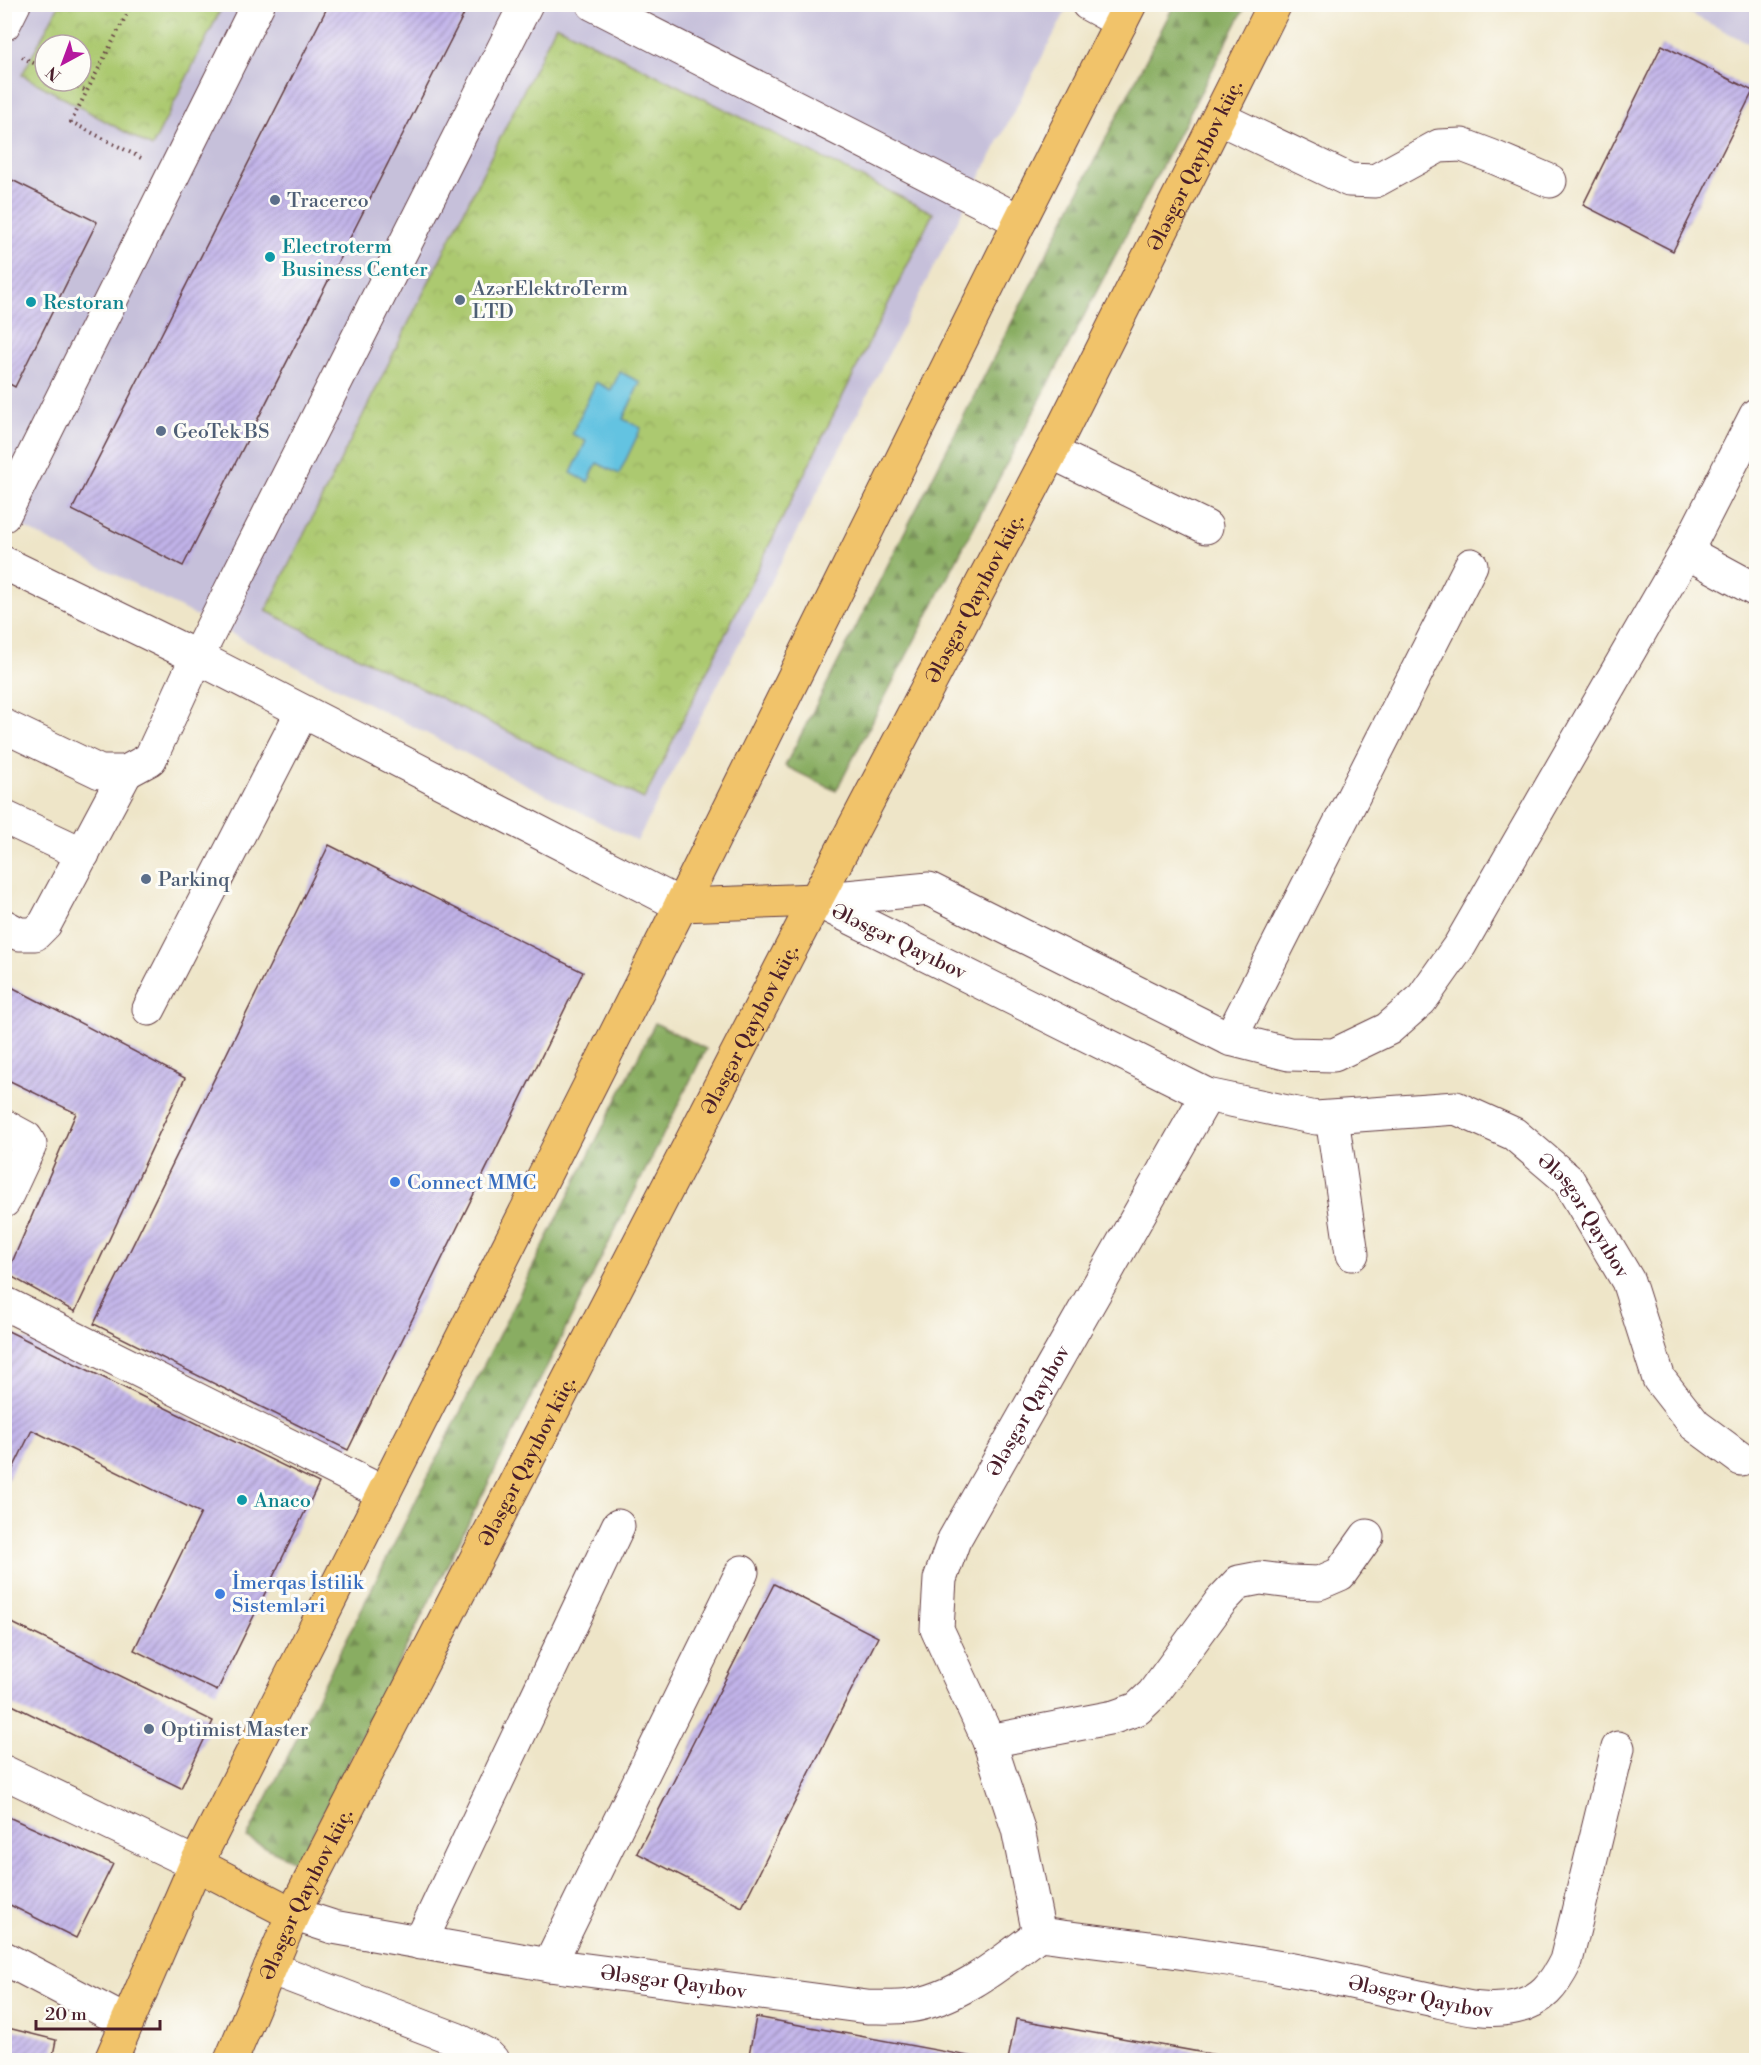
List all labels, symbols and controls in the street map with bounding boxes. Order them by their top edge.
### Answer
north arrow [33,33,93,93]
text: N [42,62,65,85]
street label: Ələsgər Qayıbov küç. [1142,76,1249,256]
place label: Tracerco [287,189,369,214]
marker: Tracerco [268,193,282,207]
place label: Electroterm Business Center [281,235,428,283]
marker: Electroterm Business Center [263,250,277,264]
place label: AzərElektroTerm LTD [471,277,629,325]
place label: Restoran [43,291,124,316]
marker: AzərElektroTerm LTD [453,293,467,307]
marker: Restoran [24,295,38,309]
place label: GeoTek BS [173,420,270,445]
marker: GeoTek BS [154,424,168,438]
street label: Ələsgər Qayıbov küç. [921,510,1030,689]
place label: Parkinq [158,868,230,893]
marker: Parkinq [139,872,153,886]
street label: Ələsgər Qayıbov [827,899,971,986]
street label: Ələsgər Qayıbov küç. [696,940,805,1120]
street label: Ələsgər Qayıbov [1532,1148,1635,1284]
place label: Connect MMC [407,1171,536,1196]
marker: Connect MMC [388,1175,402,1189]
street label: Ələsgər Qayıbov [982,1340,1077,1482]
street label: Ələsgər Qayıbov küç. [473,1372,582,1552]
place label: Anaco [253,1489,311,1514]
marker: Anaco [235,1493,249,1507]
place label: İmerqas İstilik Sistemləri [232,1570,365,1619]
marker: İmerqas İstilik Sistemləri [213,1587,227,1601]
place label: Optimist Master [161,1718,309,1743]
marker: Optimist Master [142,1722,156,1736]
street label: Ələsgər Qayıbov küç. [255,1804,359,1985]
street label: Ələsgər Qayıbov [599,1961,749,2005]
street label: Ələsgər Qayıbov [1345,1971,1495,2024]
scale bar [36,1993,160,2031]
text: 20 m [45,2003,87,2026]

